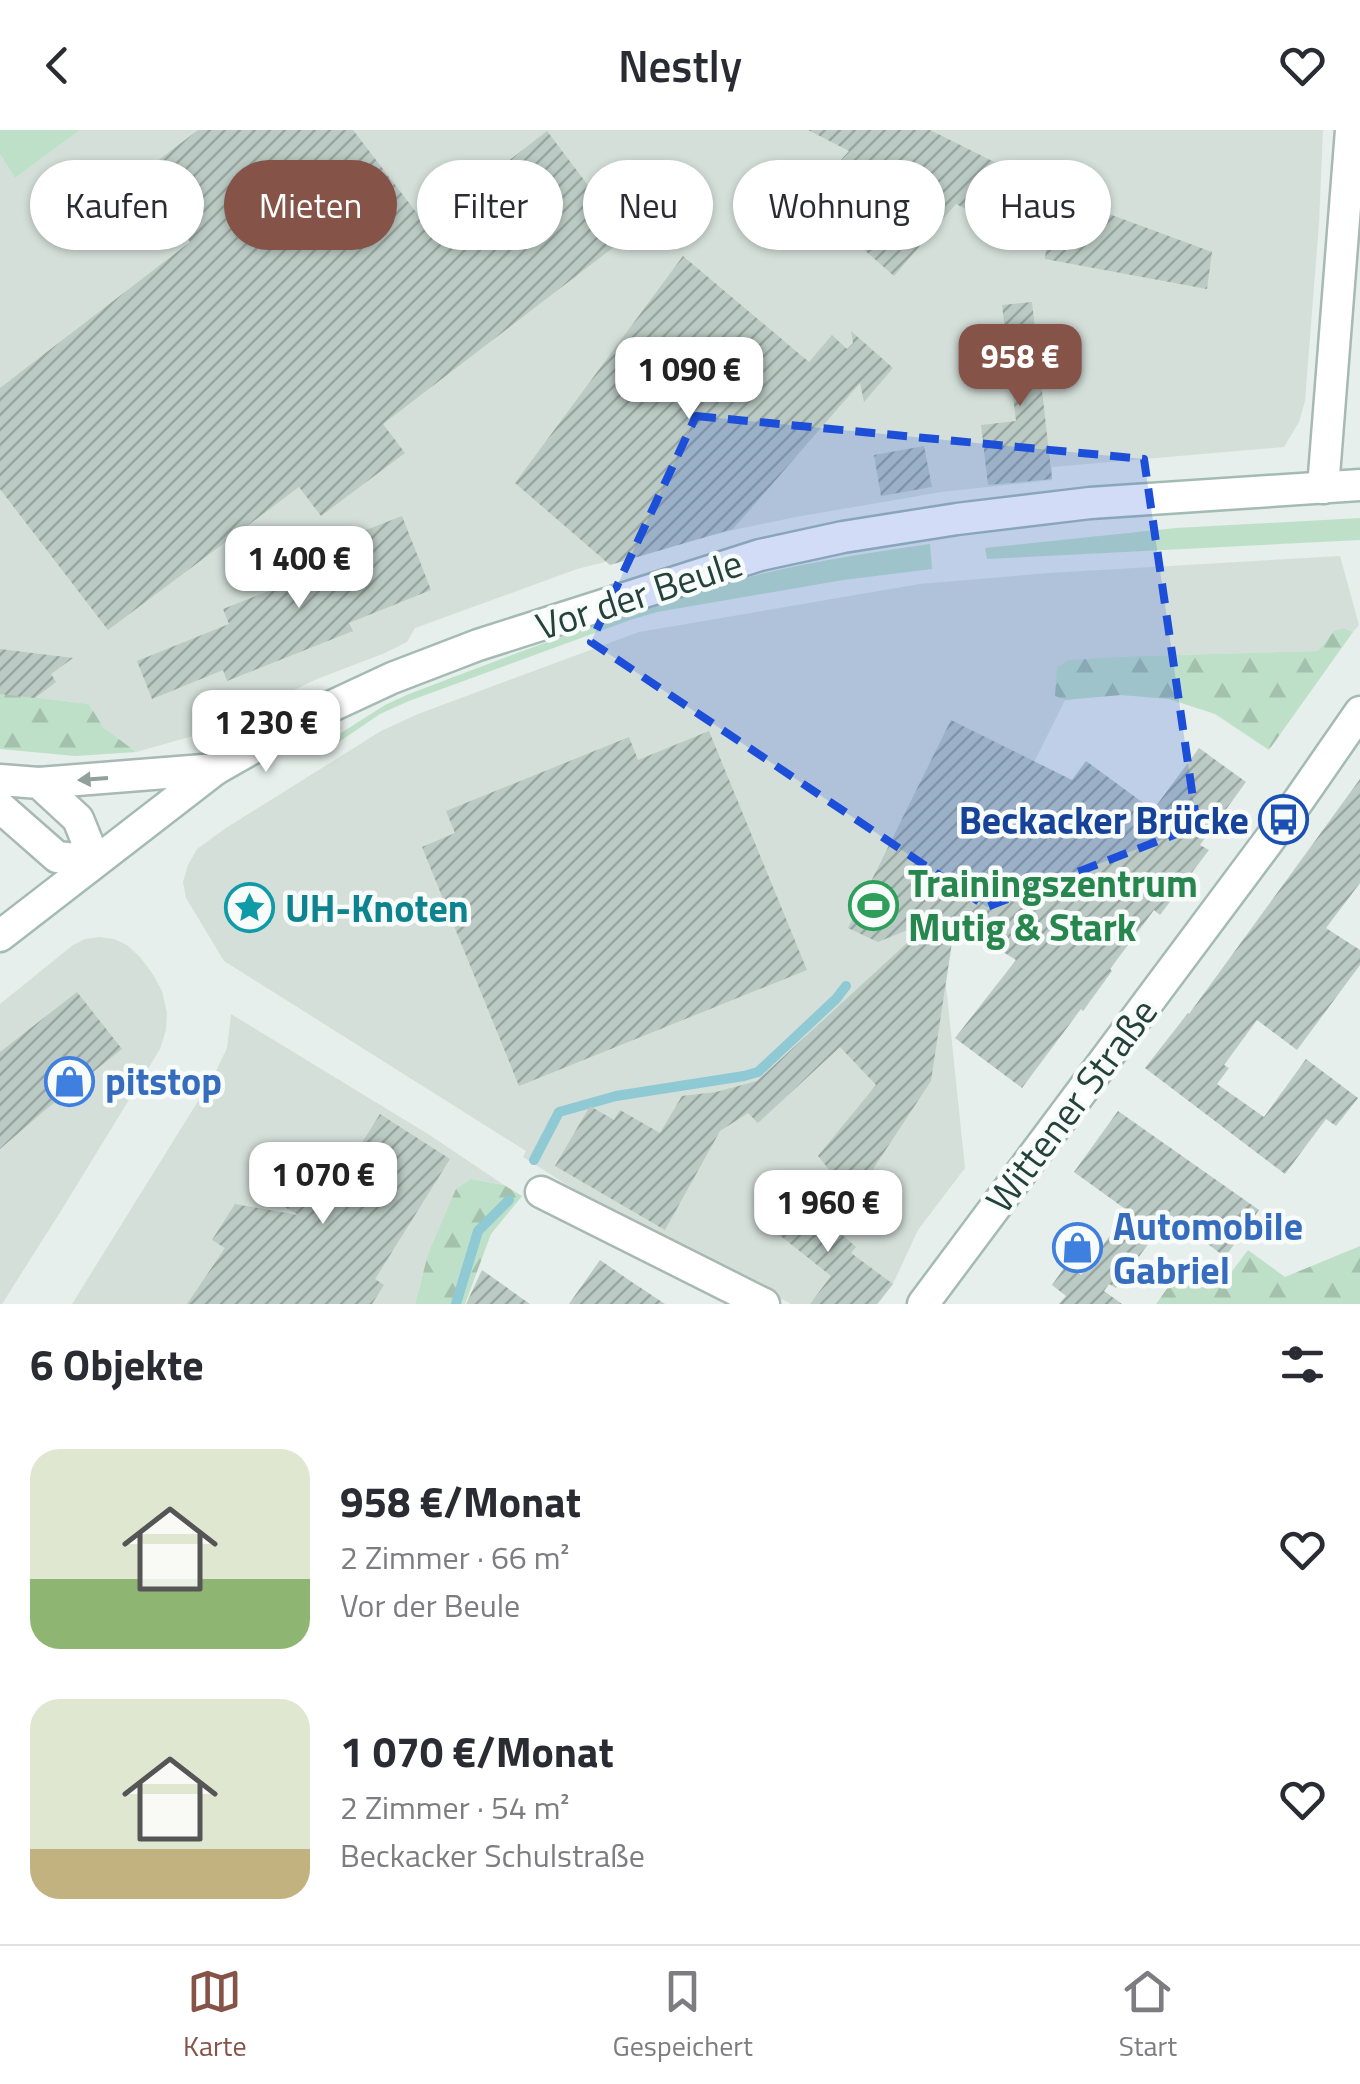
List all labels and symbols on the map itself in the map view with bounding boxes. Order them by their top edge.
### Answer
pin: 958 € [950,324,1090,409]
pin: 1 090 € [597,337,781,422]
pin: 1 400 € [207,526,391,611]
street label: Vor der Beule [528,533,750,655]
pin: 1 230 € [174,690,358,775]
one-way arrow [76,771,108,787]
place label: Beckacker Brücke [959,791,1249,849]
bus stop icon: Beckacker Brücke [1258,794,1310,846]
place label: Trainingszentrum Mutig & Stark [908,854,1198,956]
place label: UH-Knoten [285,879,469,937]
sports icon: Trainingszentrum Mutig & Stark [847,879,899,931]
place icon: UH-Knoten [224,882,276,934]
street label: Wittener Straße [971,985,1171,1225]
place label: pitstop [105,1052,222,1110]
shop icon: pitstop [44,1055,96,1107]
pin: 1 070 € [231,1142,415,1227]
pin: 1 960 € [736,1170,920,1255]
place label: Automobile Gabriel [1113,1197,1303,1299]
shop icon: Automobile Gabriel [1052,1222,1104,1274]

